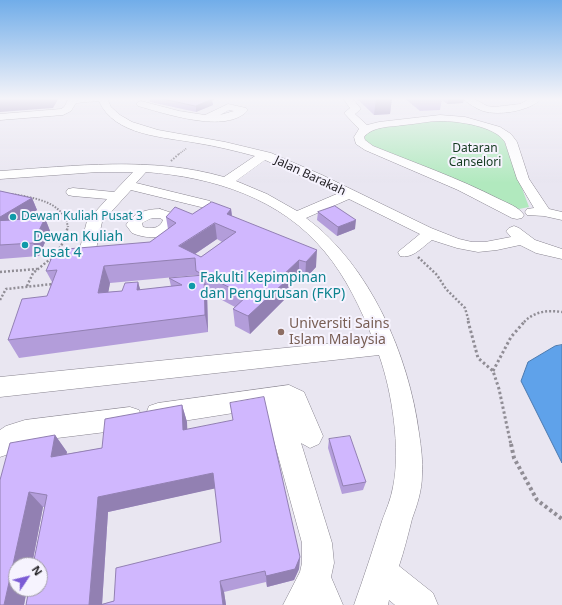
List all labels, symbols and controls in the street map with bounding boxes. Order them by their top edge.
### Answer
park label: Dataran Canselori [449,142,501,170]
street label: Jalan Barakah [272,153,348,199]
place label: Dewan Kuliah Pusat 3 [21,210,143,224]
marker: Dewan Kuliah Pusat 3 [8,212,18,222]
place label: Dewan Kuliah Pusat 4 [33,229,123,262]
marker: Dewan Kuliah Pusat 4 [20,240,30,250]
place label: Fakulti Kepimpinan dan Pengurusan (FKP) [200,270,345,302]
marker: Fakulti Kepimpinan dan Pengurusan (FKP) [187,281,197,291]
place label: Universiti Sains Islam Malaysia [289,316,389,348]
marker: Universiti Sains Islam Malaysia [276,327,286,337]
north arrow [8,557,48,597]
text: N [29,562,46,578]

